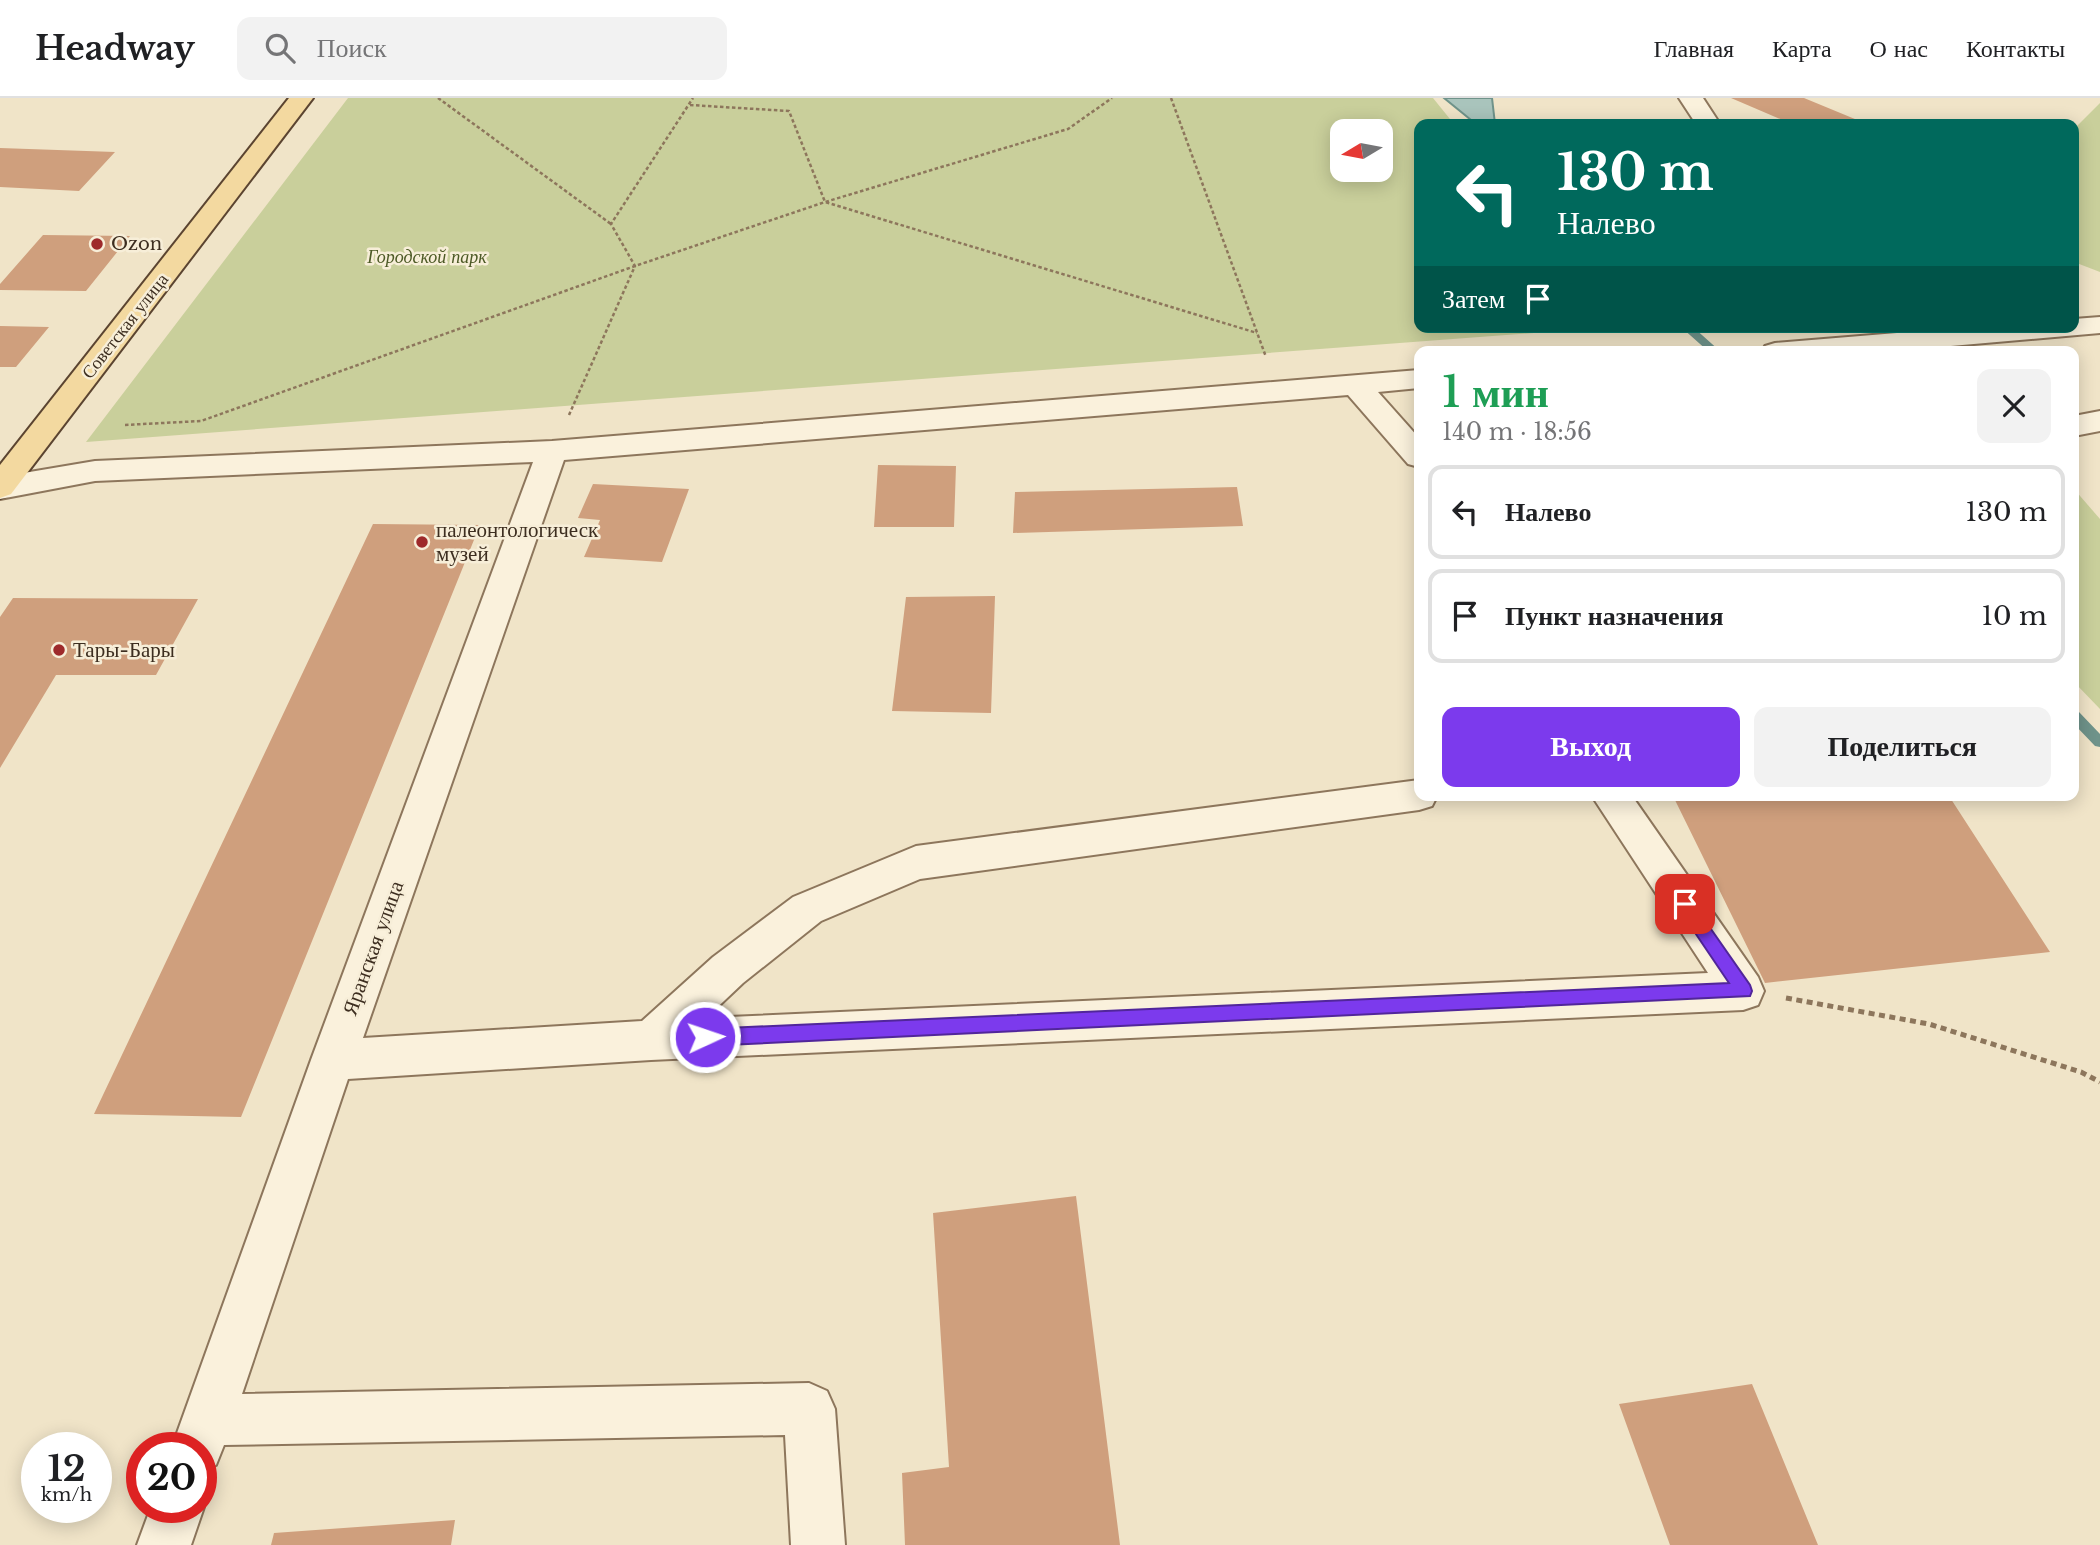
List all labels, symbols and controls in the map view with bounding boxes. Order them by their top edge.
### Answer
search box [237,17,727,80]
text: Headway [35,28,195,69]
icon: search [261,29,299,67]
text: Поиск [317,32,387,64]
text: Главная [1654,34,1734,63]
text: Карта [1772,34,1832,63]
text: О нас [1870,34,1928,63]
text: Контакты [1966,34,2065,63]
north arrow [1330,119,1393,182]
map controls [1330,119,1393,182]
text: 130 m [1557,142,1714,203]
icon: left [1442,147,1533,238]
text: Налево [1557,203,1656,243]
place label: Ozon [111,233,162,255]
marker: Ozon [89,236,105,252]
park label: Городской парк [366,246,487,268]
street label: Советская улица [77,269,173,383]
icon: arrive [1519,280,1557,318]
text: Затем [1442,283,1505,315]
text: 1 мин [1442,366,1549,418]
button: close [1977,369,2051,443]
text: 140 m · 18:56 [1442,418,1592,446]
icon: left [1446,493,1484,531]
text: Налево [1505,496,1591,528]
text: 130 m [1965,496,2047,528]
place label: палеонтологическ музей [436,517,599,567]
marker: палеонтологическ музей [414,534,430,550]
icon: arrive [1446,597,1484,635]
text: Пункт назначения [1505,600,1723,632]
text: 10 m [1981,600,2047,632]
place label: Тары-Бары [73,637,175,663]
marker: Тары-Бары [51,642,67,658]
button: Выход [1442,707,1740,787]
button: Поделиться [1754,707,2051,787]
pin [1655,874,1715,934]
street label: Яранская улица [337,877,410,1019]
icon: arrive [1666,885,1704,923]
position arrow [668,1000,742,1074]
speed limit sign: 20 [126,1432,217,1523]
text: 12 [47,1447,86,1490]
text: km/h [41,1484,92,1506]

